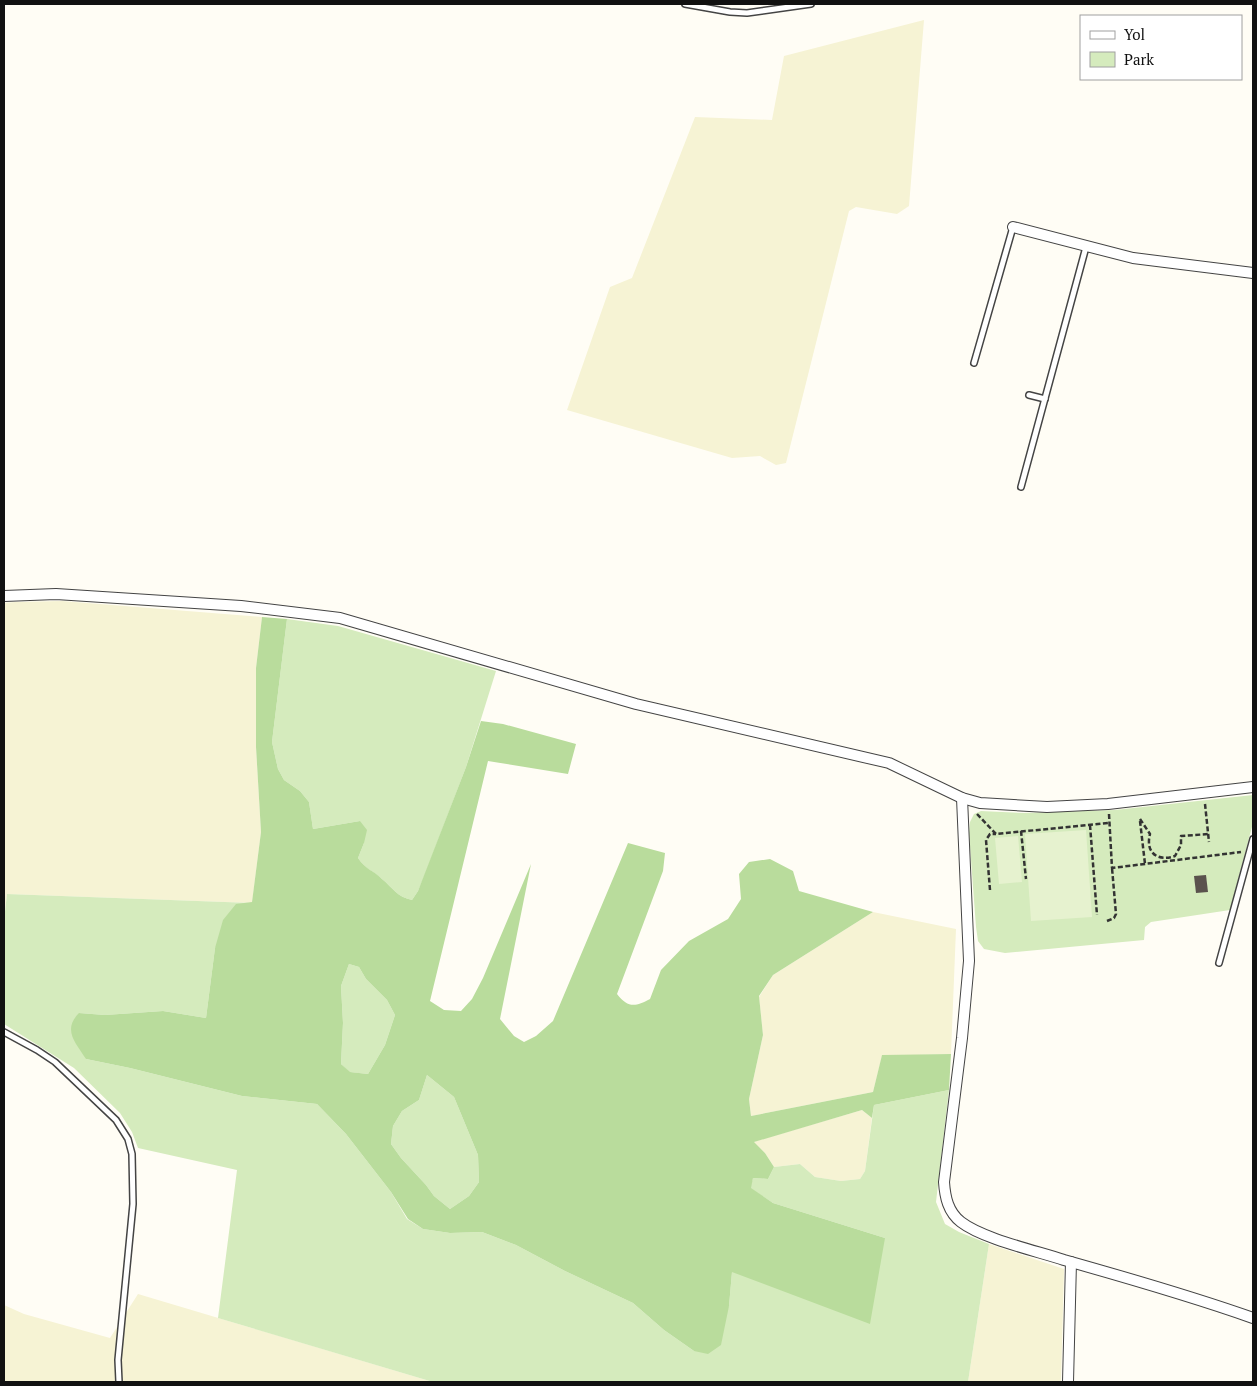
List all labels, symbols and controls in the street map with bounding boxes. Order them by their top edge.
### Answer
legend [1080,15,1242,80]
text: Yol [1124,24,1145,44]
text: Park [1124,49,1154,69]

